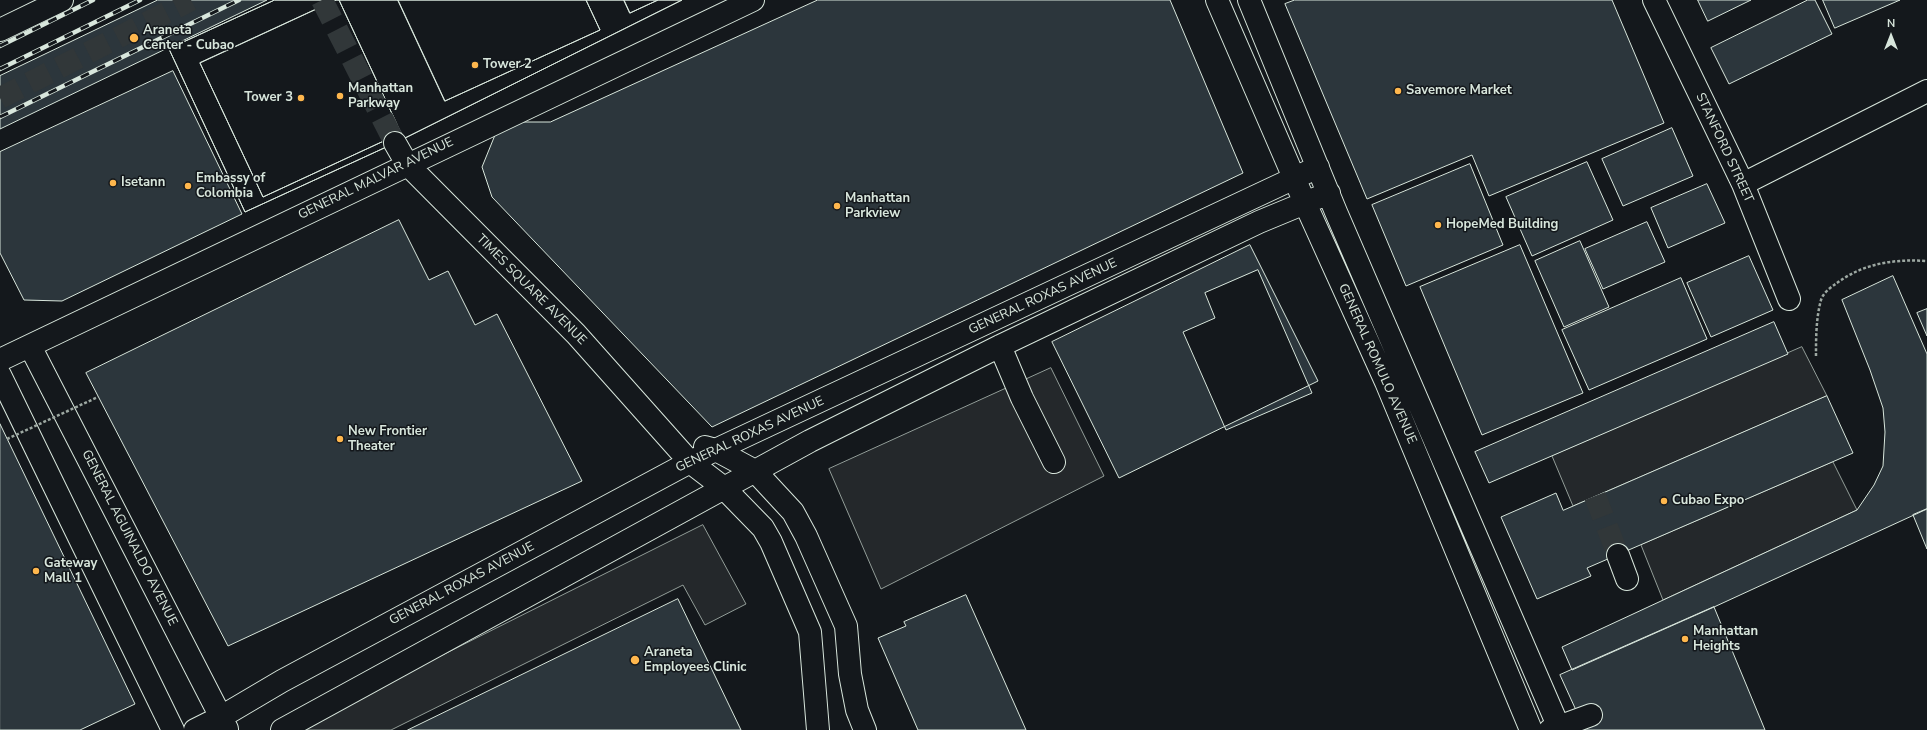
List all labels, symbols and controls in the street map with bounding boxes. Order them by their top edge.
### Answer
north arrow [1871,16,1911,56]
text: N [1887,16,1895,31]
place label: Araneta Center - Cubao [143,23,234,54]
marker: Araneta Center - Cubao [128,32,140,44]
place label: Tower 2 [483,57,532,73]
marker: Tower 2 [470,60,480,70]
place label: Manhattan Parkway [348,81,413,112]
place label: Savemore Market [1406,83,1512,99]
marker: Savemore Market [1393,86,1403,96]
place label: Tower 3 [244,90,293,106]
marker: Manhattan Parkway [335,91,345,101]
street label: STANFORD STREET [1692,91,1756,205]
marker: Tower 3 [296,93,306,103]
street label: GENERAL MALVAR AVENUE [296,135,456,223]
place label: Embassy of Colombia [196,171,265,202]
place label: Isetann [121,175,165,191]
marker: Isetann [108,178,118,188]
marker: Embassy of Colombia [183,181,193,191]
place label: Manhattan Parkview [845,191,910,222]
marker: Manhattan Parkview [832,201,842,211]
place label: HopeMed Building [1446,217,1558,233]
marker: HopeMed Building [1433,220,1443,230]
street label: TIMES SQUARE AVENUE [473,232,589,348]
street label: GENERAL ROXAS AVENUE [966,256,1120,338]
street label: GENERAL ROMULO AVENUE [1335,281,1419,447]
street label: GENERAL ROXAS AVENUE [673,394,827,476]
place label: New Frontier Theater [348,424,427,455]
marker: New Frontier Theater [335,434,345,444]
street label: GENERAL AGUINALDO AVENUE [78,447,180,629]
place label: Cubao Expo [1672,493,1744,509]
marker: Cubao Expo [1659,496,1669,506]
street label: GENERAL ROXAS AVENUE [387,539,537,629]
place label: Gateway Mall 1 [44,556,97,587]
marker: Gateway Mall 1 [31,566,41,576]
place label: Manhattan Heights [1693,624,1758,655]
marker: Manhattan Heights [1680,634,1690,644]
place label: Araneta Employees Clinic [644,645,746,676]
marker: Araneta Employees Clinic [629,654,641,666]

